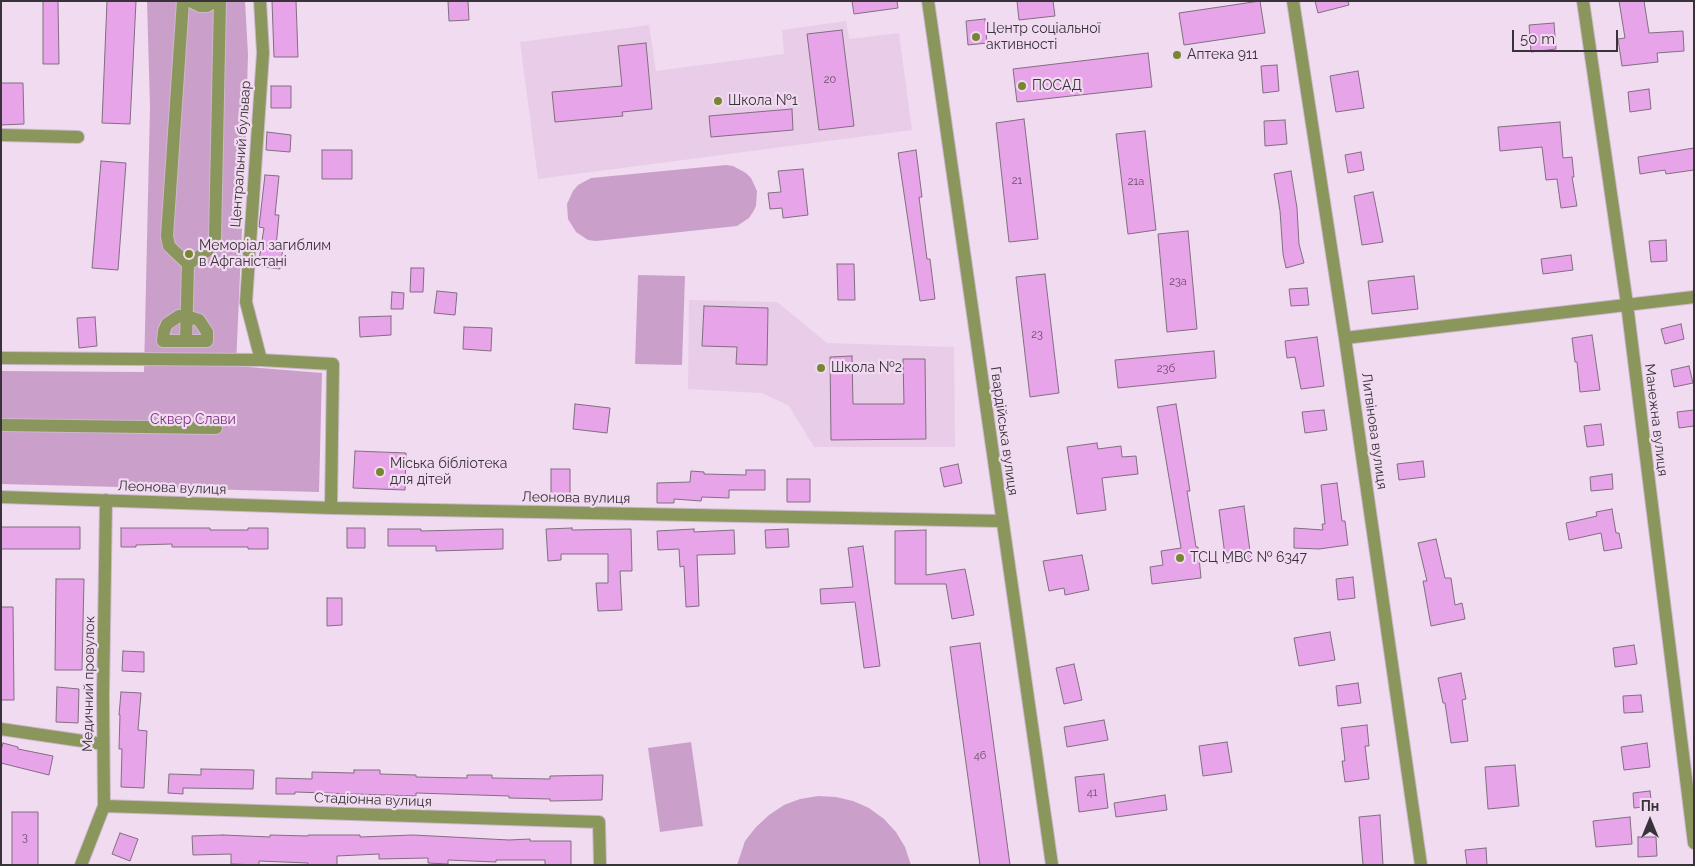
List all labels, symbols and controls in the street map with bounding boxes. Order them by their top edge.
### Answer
scale bar [1515,20,1621,52]
place label: Центр соціальної активності [986,21,1101,54]
text: 50 m [1520,30,1555,48]
marker: Центр соціальної активності [970,31,982,43]
place label: Аптека 911 [1187,47,1258,63]
marker: Аптека 911 [1171,49,1183,61]
house number: 20 [824,73,836,87]
place label: ПОСАД [1032,78,1082,94]
street label: Центральний бульвар [227,80,255,228]
marker: ПОСАД [1016,80,1028,92]
place label: Школа №1 [728,93,798,109]
marker: Школа №1 [712,95,724,107]
house number: 21 [1012,174,1022,188]
house number: 21а [1128,175,1144,189]
place label: Меморіал загиблим в Афганістані [199,238,331,270]
marker: Меморіал загиблим в Афганістані [183,248,195,260]
house number: 23а [1169,275,1187,289]
house number: 23 [1031,328,1043,342]
place label: Школа №2 [831,360,902,376]
marker: Школа №2 [815,362,827,374]
house number: 23б [1157,362,1175,376]
street label: Манежна вулиця [1641,363,1671,477]
street label: Гвардійська вулиця [987,365,1021,497]
street label: Литвінова вулиця [1357,372,1391,490]
park label: Сквер Слави [150,412,236,428]
place label: Міська бібліотека для дітей [390,456,508,488]
marker: Міська бібліотека для дітей [374,466,386,478]
street label: Леонова вулиця [117,478,227,498]
street label: Леонова вулиця [522,489,630,507]
place label: ТСЦ МВС № 6347 [1190,550,1307,566]
marker: ТСЦ МВС № 6347 [1174,552,1186,564]
street label: Медичний провулок [79,616,99,752]
house number: 46 [974,749,986,763]
house number: 41 [1087,786,1097,800]
street label: Стадіонна вулиця [314,790,432,810]
north arrow [1625,796,1675,846]
text: Пн [1641,798,1659,814]
house number: 3 [22,831,28,845]

